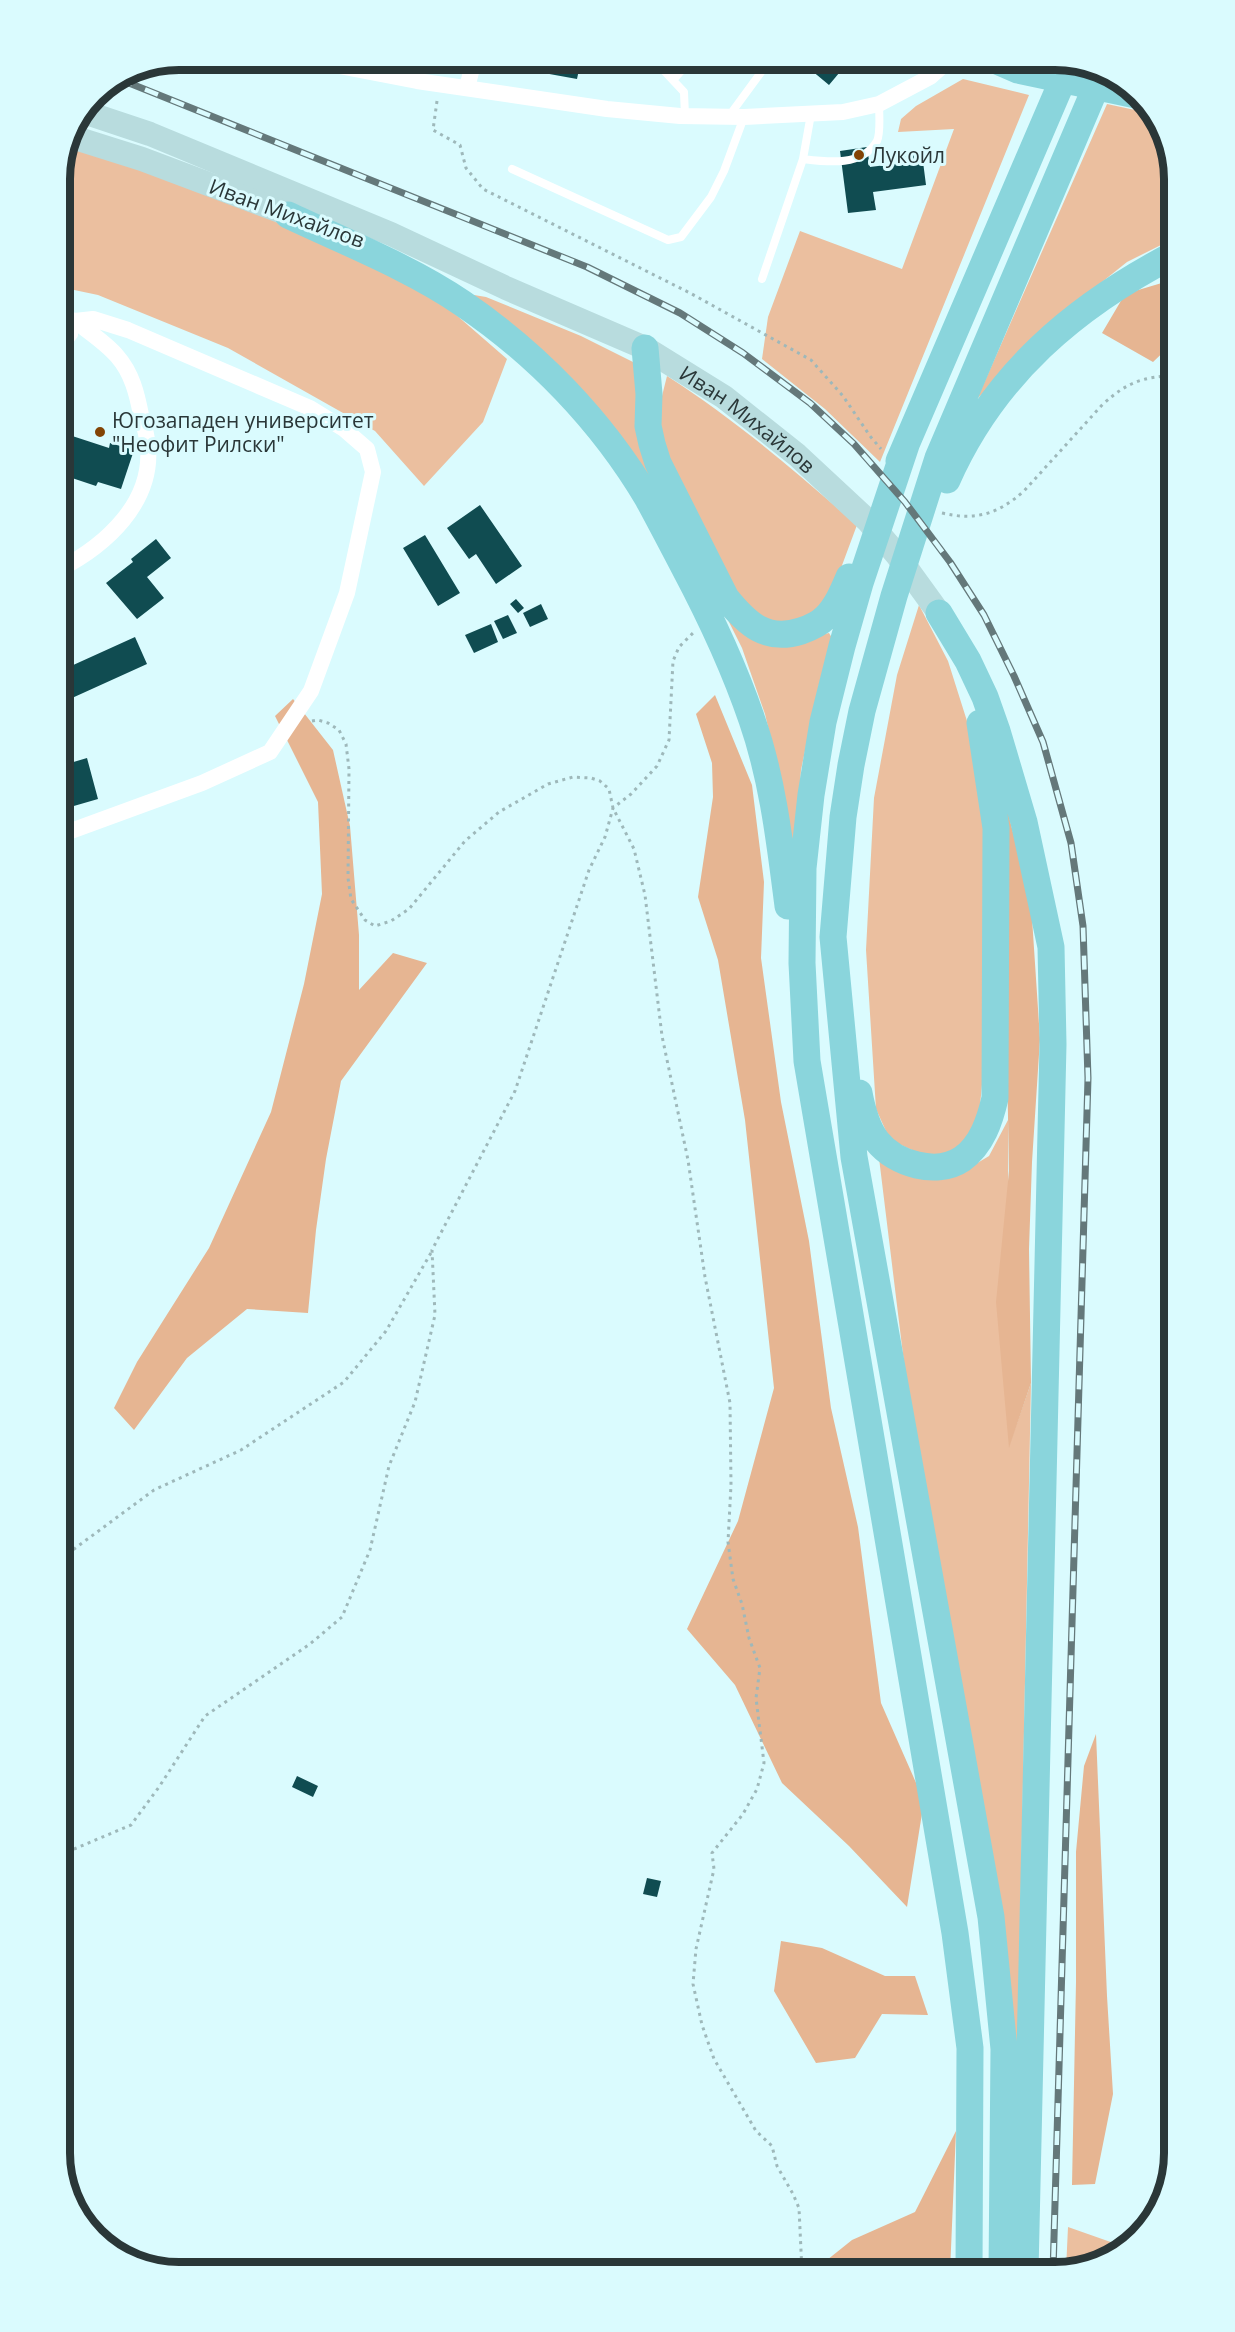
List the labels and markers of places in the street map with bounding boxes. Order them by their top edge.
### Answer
place label: Лукойл [871,141,945,169]
marker: Лукойл [852,148,866,162]
place label: Югозападен университет "Неофит Рилски" [112,406,374,458]
marker: Югозападен университет "Неофит Рилски" [93,425,107,439]

